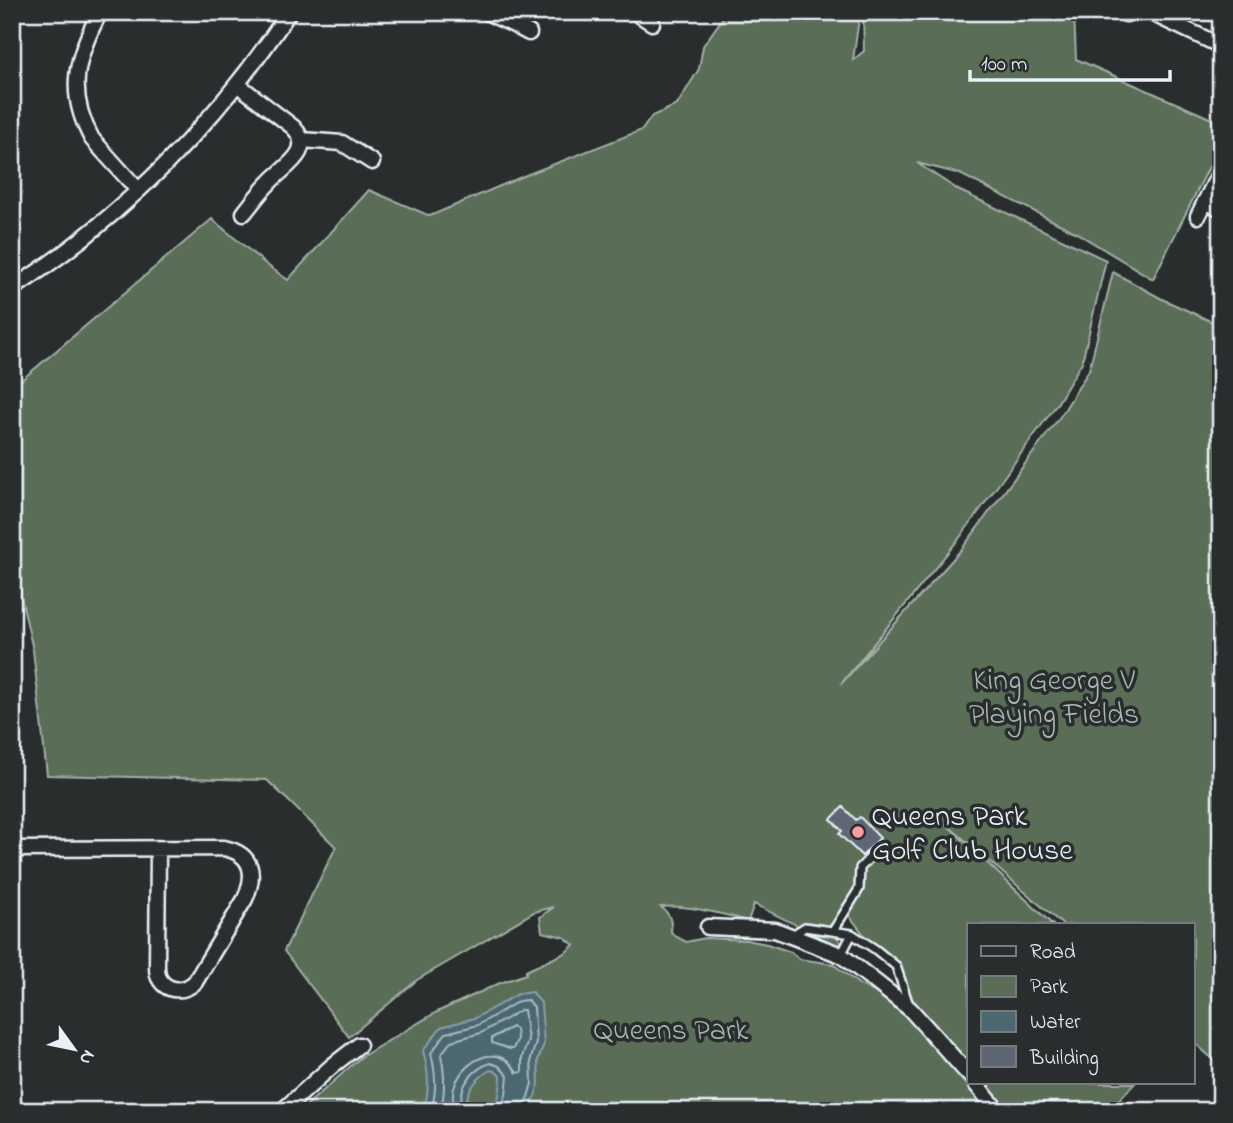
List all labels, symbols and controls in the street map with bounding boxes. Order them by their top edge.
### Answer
scale bar [970,38,1170,82]
text: 100 m [981,50,1027,80]
park label: King George V Playing Fields [969,660,1139,738]
place label: Queens Park Golf Club House [872,796,1073,874]
marker: Queens Park Golf Club House [850,824,866,840]
legend [967,923,1194,1084]
text: Road [1030,938,1076,968]
text: Park [1030,973,1069,1003]
text: Water [1030,1008,1081,1038]
park label: Queens Park [593,1010,749,1054]
north arrow [38,1014,108,1084]
text: N [71,1044,101,1070]
text: Building [1029,1044,1099,1076]

